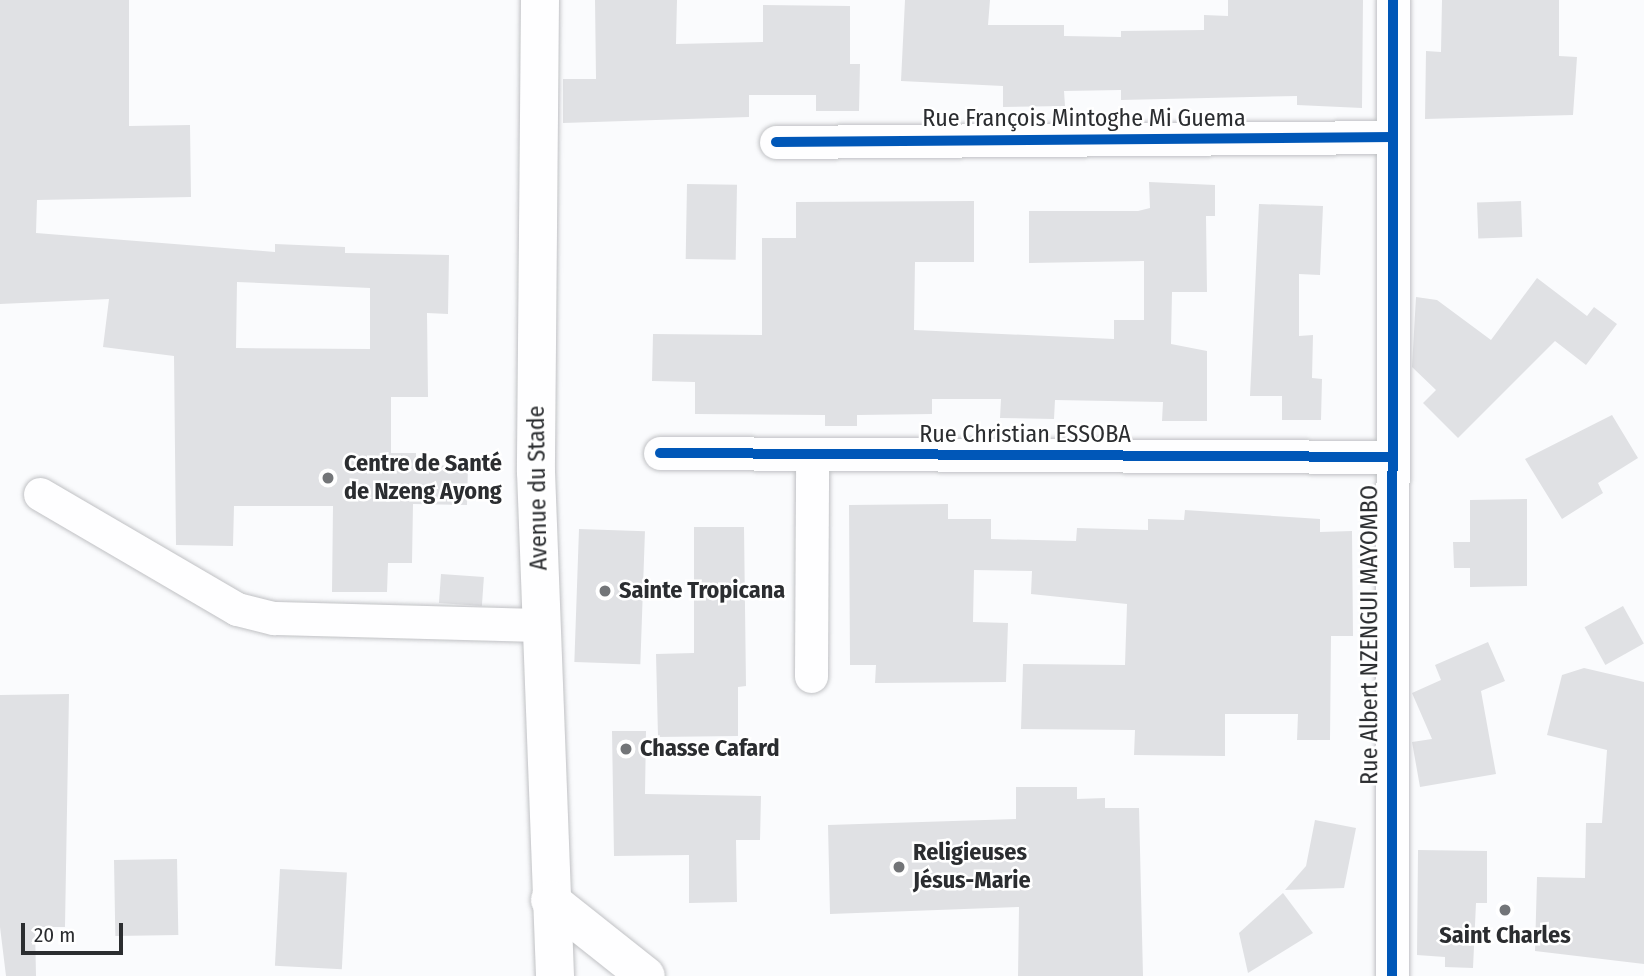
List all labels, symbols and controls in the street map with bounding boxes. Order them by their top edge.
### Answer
street label: Rue François Mintoghe Mi Guema [922,105,1246,133]
street label: Avenue du Stade [522,405,554,571]
street label: Rue Christian ESSOBA [919,421,1131,449]
place label: Centre de Santé de Nzeng Ayong [344,450,502,506]
marker: Centre de Santé de Nzeng Ayong [318,468,338,488]
street label: Rue Albert NZENGUI MAYOMBO [1356,485,1384,785]
place label: Sainte Tropicana [619,577,785,605]
marker: Sainte Tropicana [597,583,613,599]
place label: Chasse Cafard [640,735,779,763]
marker: Chasse Cafard [618,741,634,757]
place label: Religieuses Jésus-Marie [913,839,1031,895]
marker: Religieuses Jésus-Marie [891,859,907,875]
marker: Saint Charles [1497,902,1513,918]
scale bar [24,909,126,953]
text: 20 m [34,922,75,948]
place label: Saint Charles [1439,922,1571,950]

